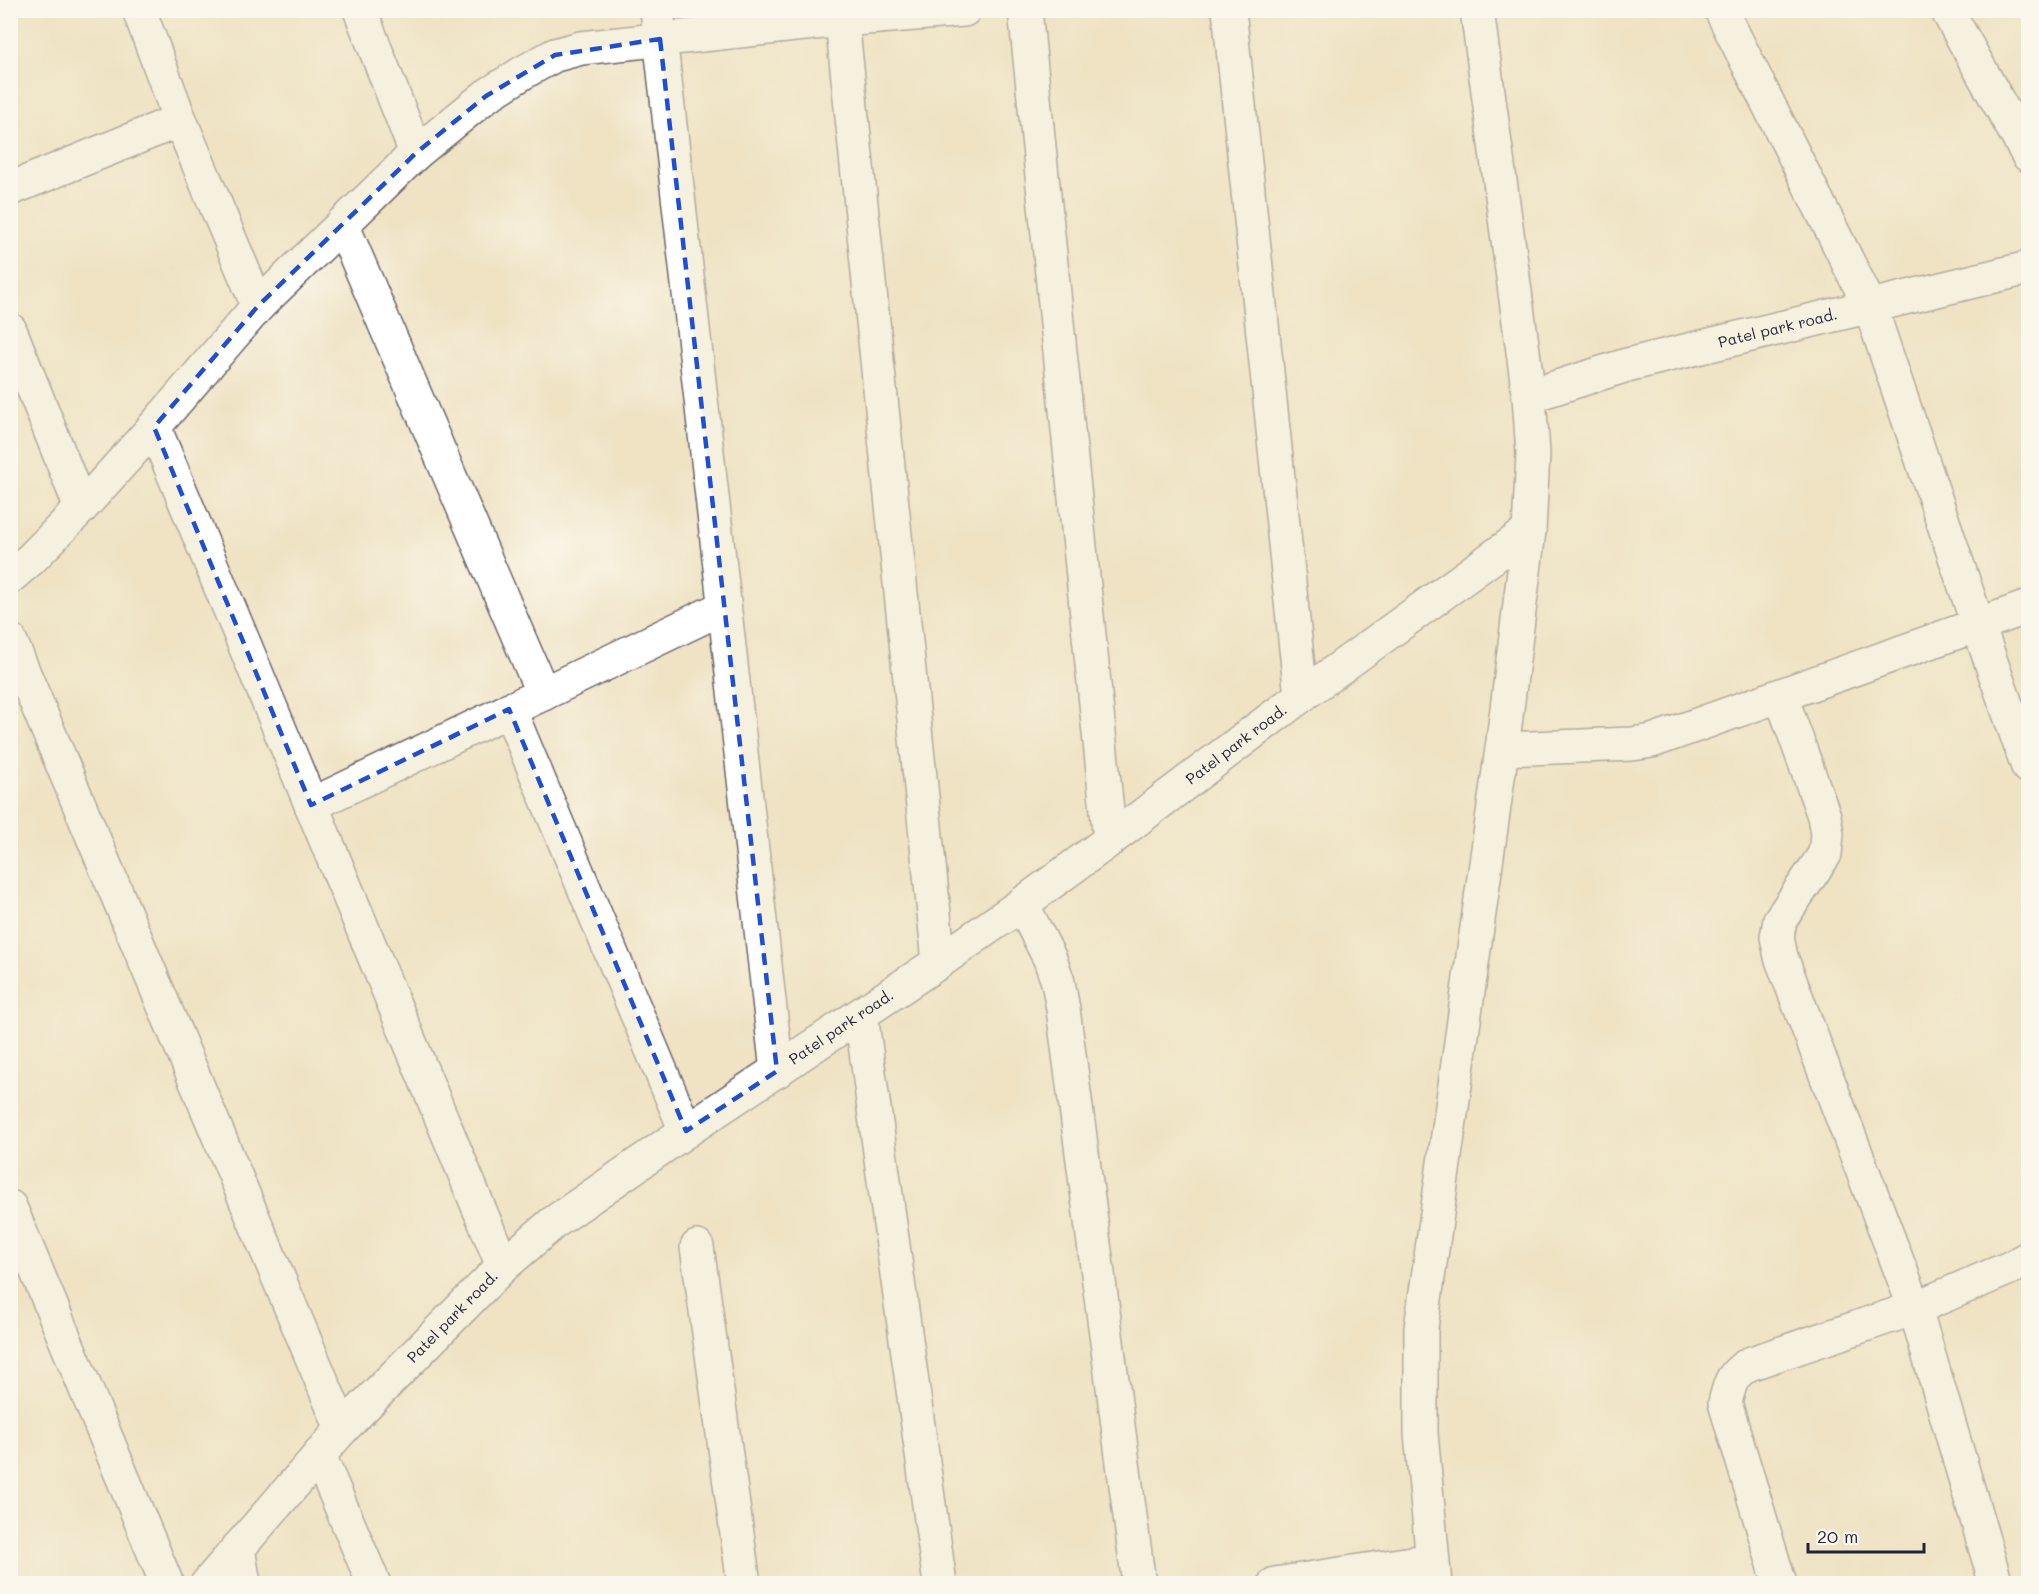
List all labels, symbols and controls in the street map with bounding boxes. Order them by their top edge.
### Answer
street label: Patel park road. [1716,304,1839,352]
street label: Patel park road. [1181,699,1290,788]
street label: Patel park road. [785,984,897,1069]
street label: Patel park road. [402,1266,502,1367]
scale bar [1808,1516,1924,1554]
text: 20 m [1817,1524,1858,1548]

